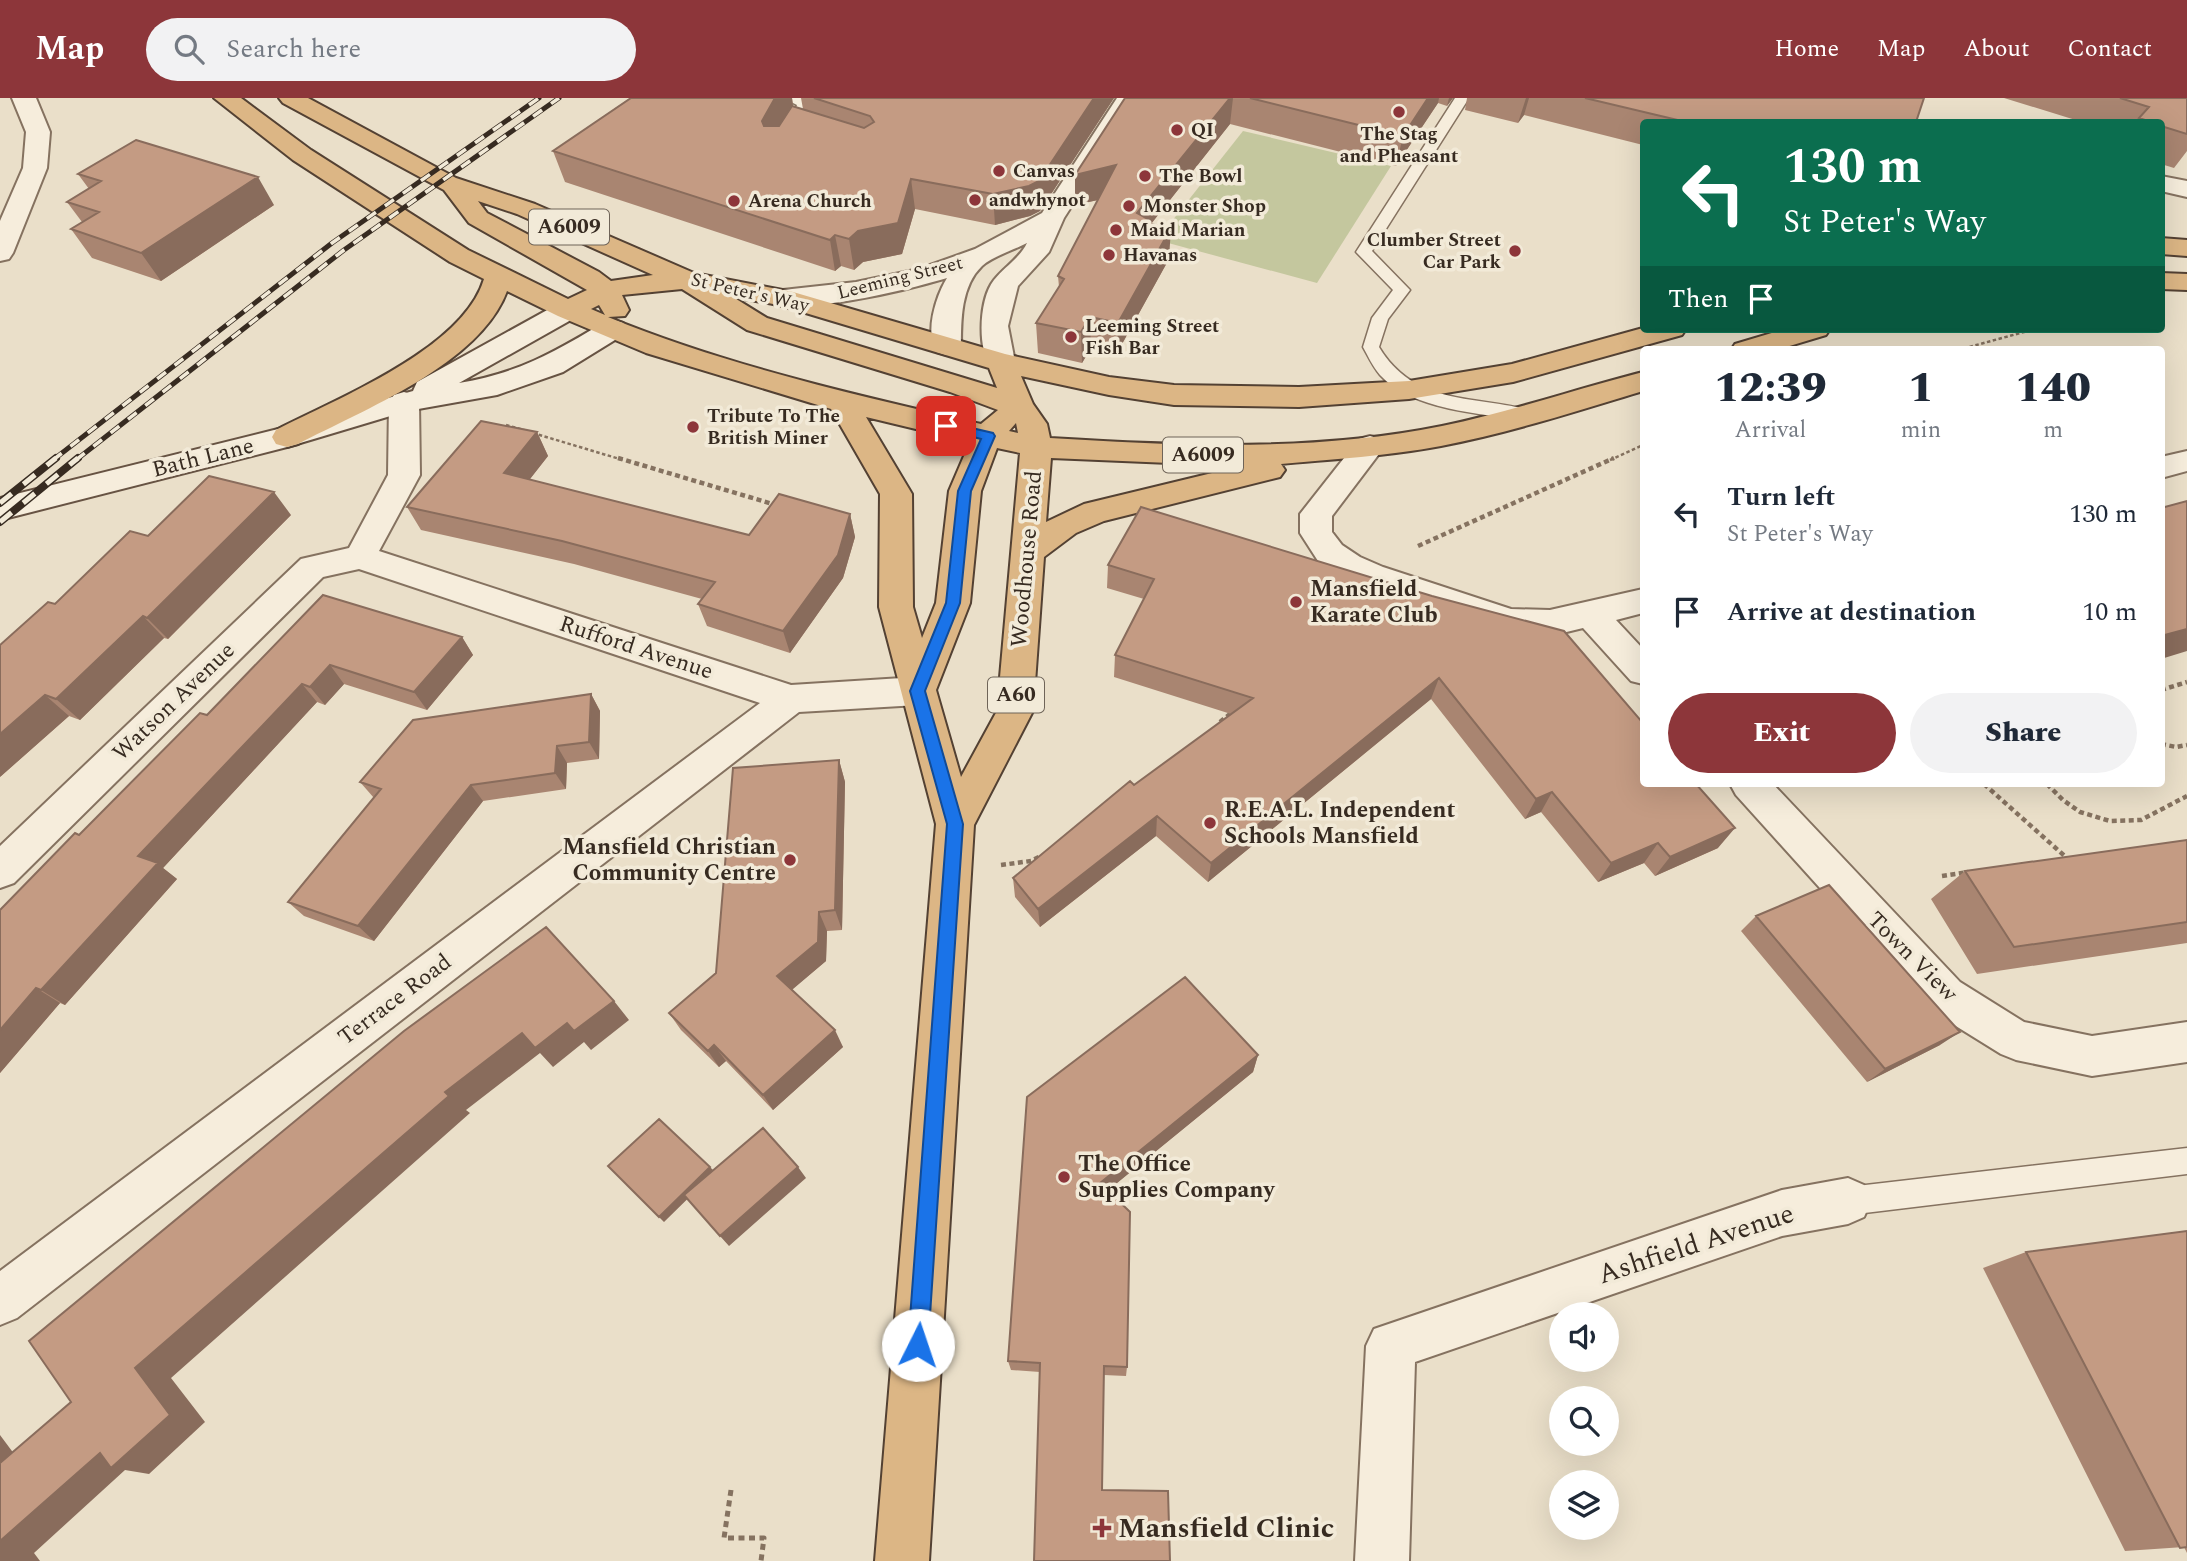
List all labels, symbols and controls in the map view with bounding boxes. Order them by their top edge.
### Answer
search box [146,18,636,81]
text: Map [35,24,104,74]
text: Search here [226,29,361,69]
icon: search [170,30,208,68]
text: Home [1774,31,1839,67]
text: Map [1877,31,1925,67]
text: About [1963,31,2029,67]
text: Contact [2067,31,2152,67]
marker: The Stag and Pheasant [1391,104,1407,120]
place label: QI [1191,116,1214,145]
place label: The Stag and Pheasant [1340,120,1458,171]
marker: QI [1169,122,1185,138]
text: 130 m [1783,130,1922,205]
icon: left [1668,147,1759,238]
place label: Canvas [1013,157,1075,186]
place label: The Bowl [1159,162,1242,191]
marker: Canvas [991,163,1007,179]
marker: The Bowl [1137,168,1153,184]
place label: andwhynot [989,186,1086,215]
place label: Arena Church [748,187,872,216]
marker: andwhynot [967,192,983,208]
place label: Monster Shop [1143,192,1266,221]
marker: Arena Church [726,193,742,209]
marker: Monster Shop [1121,198,1137,214]
text: St Peter's Way [1783,198,1986,247]
road number: A6009 [529,209,609,244]
place label: Maid Marian [1130,216,1246,245]
marker: Maid Marian [1108,222,1124,238]
place label: Clumber Street Car Park [1367,226,1502,277]
place label: Havanas [1123,241,1197,270]
marker: Clumber Street Car Park [1507,243,1523,259]
marker: Havanas [1101,247,1117,263]
street label: Leeming Street [834,248,966,308]
street label: St Peter's Way [688,265,813,321]
text: Then [1668,279,1728,319]
icon: arrive [1742,280,1780,318]
place label: Leeming Street Fish Bar [1085,312,1219,363]
marker: Leeming Street Fish Bar [1063,329,1079,345]
text: 12:39 [1714,357,1827,420]
text: 1 [1908,357,1934,420]
text: 140 [2015,357,2091,420]
pin [916,396,976,456]
place label: Tribute To The British Miner [707,402,840,453]
icon: arrive [927,407,965,445]
text: Arrival [1735,413,1806,448]
text: min [1901,413,1941,448]
text: m [2043,413,2063,448]
marker: Tribute To The British Miner [685,419,701,435]
street label: Bath Lane [148,428,258,488]
road number: A6009 [1163,438,1243,472]
street label: Woodhouse Road [1002,469,1052,649]
text: Turn left [1727,477,1835,517]
text: 130 m [2069,494,2137,534]
icon: left [1668,495,1706,533]
text: St Peter's Way [1727,517,1873,552]
place label: Mansfield Karate Club [1310,572,1438,633]
text: Arrive at destination [1727,592,1976,632]
text: 10 m [2082,592,2137,632]
icon: arrive [1668,593,1706,631]
marker: Mansfield Karate Club [1288,594,1304,610]
street label: Rufford Avenue [555,607,717,689]
street label: Watson Avenue [105,634,243,770]
road number: A60 [988,678,1044,712]
button: Exit [1668,693,1896,773]
button: Share [1910,693,2137,773]
place label: R.E.A.L. Independent Schools Mansfield [1224,793,1456,854]
marker: R.E.A.L. Independent Schools Mansfield [1202,815,1218,831]
place label: Mansfield Christian Community Centre [562,830,776,891]
marker: Mansfield Christian Community Centre [782,852,798,868]
street label: Town View [1859,904,1966,1011]
street label: Terrace Road [331,945,460,1055]
place label: The Office Supplies Company [1078,1147,1275,1208]
marker: The Office Supplies Company [1056,1169,1072,1185]
street label: Ashfield Avenue [1592,1192,1800,1296]
map controls [1549,1302,1619,1540]
button: sound [1549,1302,1619,1372]
position arrow [881,1308,955,1382]
button: search [1549,1386,1619,1456]
button: layers [1549,1470,1619,1540]
place label: Mansfield Clinic [1118,1507,1334,1550]
marker: Mansfield Clinic [1092,1518,1112,1538]

